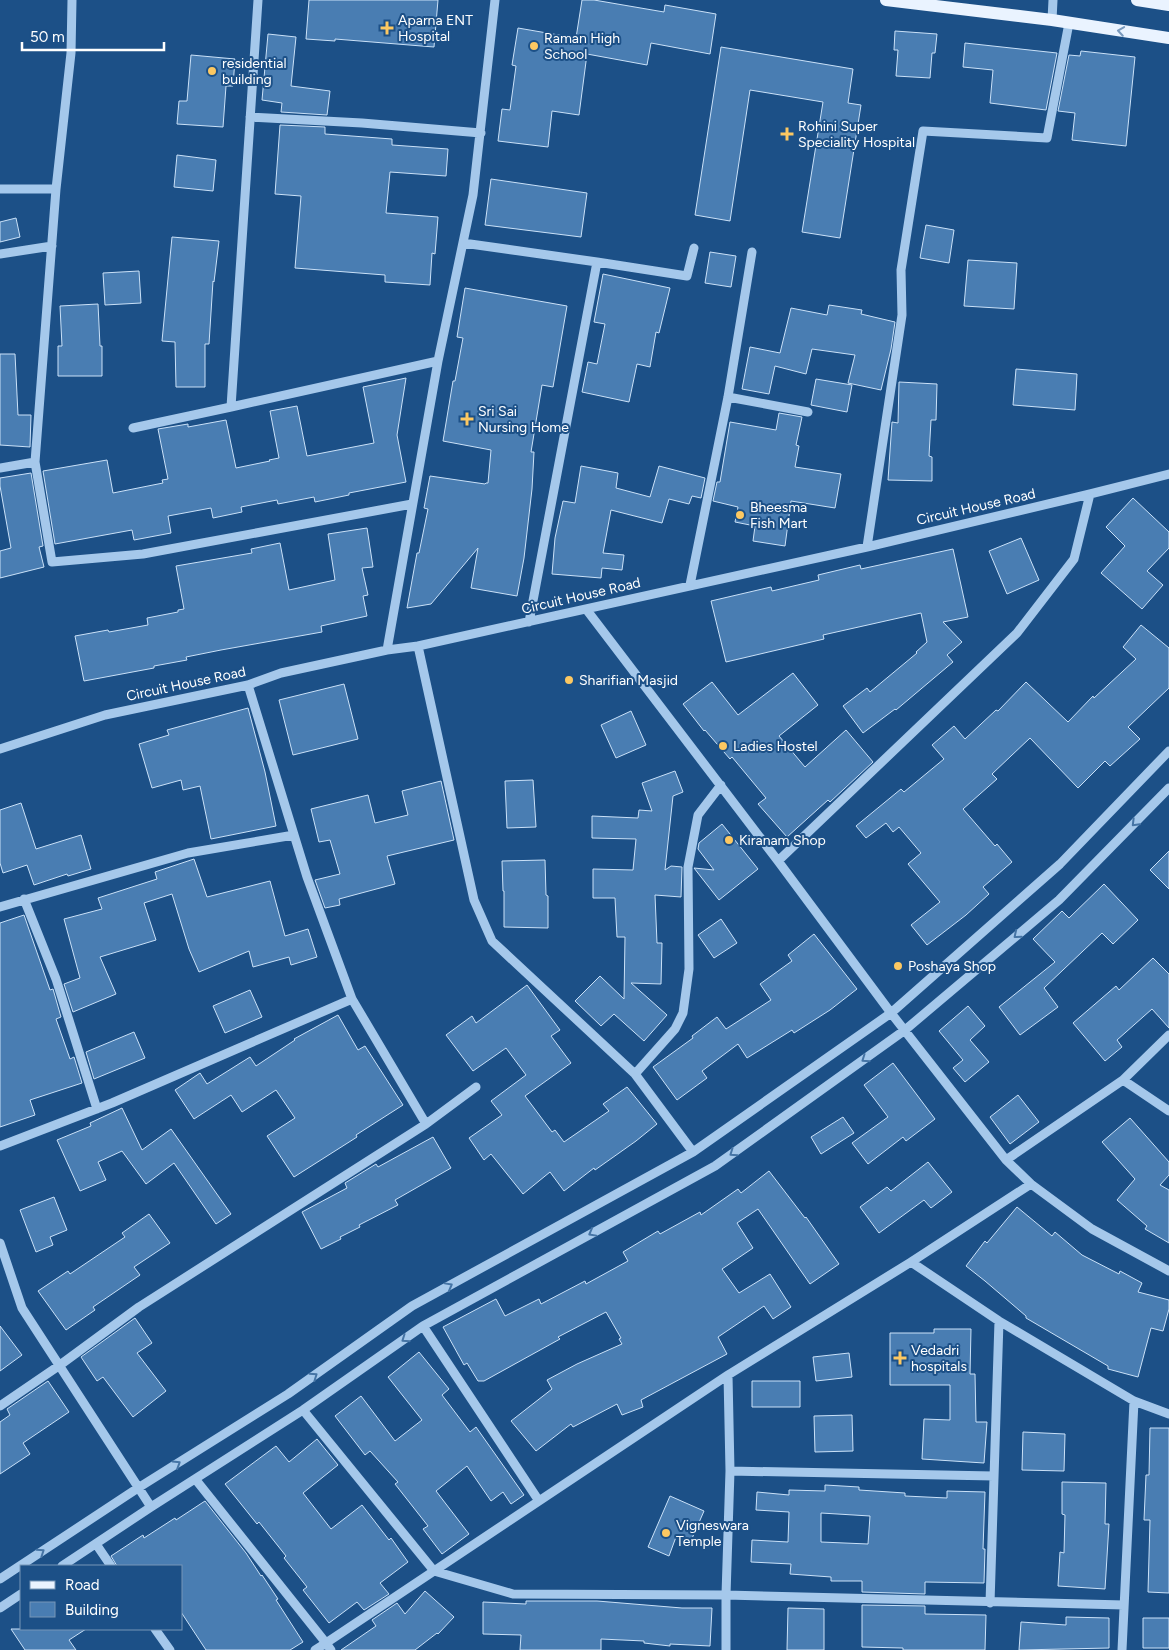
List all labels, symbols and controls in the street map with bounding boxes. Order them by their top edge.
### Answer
place label: Aparna ENT Hospital [398,12,473,45]
scale bar [22,20,165,52]
marker: Aparna ENT Hospital [380,21,394,35]
one-way arrow [1116,26,1124,37]
text: 50 m [30,28,65,46]
place label: Raman High School [544,30,620,63]
marker: Raman High School [528,40,540,52]
place label: residential building [222,55,287,88]
marker: residential building [206,65,218,77]
place label: Rohini Super Speciality Hospital [798,118,915,151]
marker: Rohini Super Speciality Hospital [780,127,794,141]
place label: Sri Sai Nursing Home [478,403,569,436]
marker: Sri Sai Nursing Home [460,412,474,426]
street label: Circuit House Road [915,485,1037,529]
place label: Bheesma Fish Mart [750,499,808,532]
marker: Bheesma Fish Mart [734,509,746,521]
street label: Circuit House Road [520,574,642,618]
street label: Circuit House Road [125,663,247,705]
place label: Sharifian Masjid [579,672,678,689]
marker: Sharifian Masjid [563,674,575,686]
place label: Ladies Hostel [733,738,818,755]
marker: Ladies Hostel [717,740,729,752]
one-way arrow [1132,817,1141,826]
place label: Kiranam Shop [739,832,826,849]
marker: Kiranam Shop [723,834,735,846]
one-way arrow [1014,929,1023,938]
place label: Poshaya Shop [908,958,996,975]
marker: Poshaya Shop [892,960,904,972]
one-way arrow [861,1053,871,1062]
one-way arrow [729,1147,739,1156]
one-way arrow [588,1227,597,1237]
one-way arrow [443,1282,452,1292]
one-way arrow [401,1333,410,1342]
place label: Vedadri hospitals [911,1342,967,1375]
marker: Vedadri hospitals [893,1351,907,1365]
one-way arrow [308,1373,317,1382]
one-way arrow [171,1460,180,1470]
place label: Vigneswara Temple [676,1517,749,1550]
marker: Vigneswara Temple [660,1527,672,1539]
one-way arrow [35,1549,44,1559]
legend [20,1565,182,1630]
text: Road [65,1576,100,1594]
text: Building [65,1601,119,1619]

